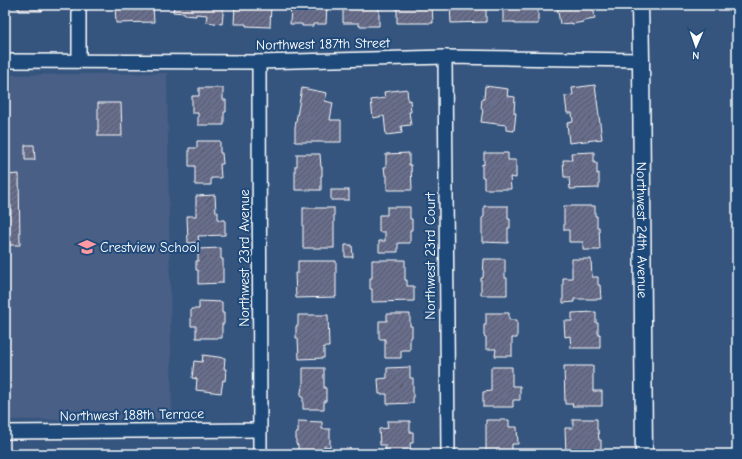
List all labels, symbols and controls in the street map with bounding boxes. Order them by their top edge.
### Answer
north arrow [676,26,716,66]
street label: Northwest 187th Street [256,34,391,54]
text: N [692,49,699,62]
street label: Northwest 24th Avenue [633,162,651,298]
street label: Northwest 23rd Avenue [236,189,253,327]
street label: Northwest 23rd Court [422,191,439,320]
school or university icon: Crestview School [77,237,97,257]
place label: Crestview School [100,239,200,256]
street label: Northwest 188th Terrace [60,405,204,425]

